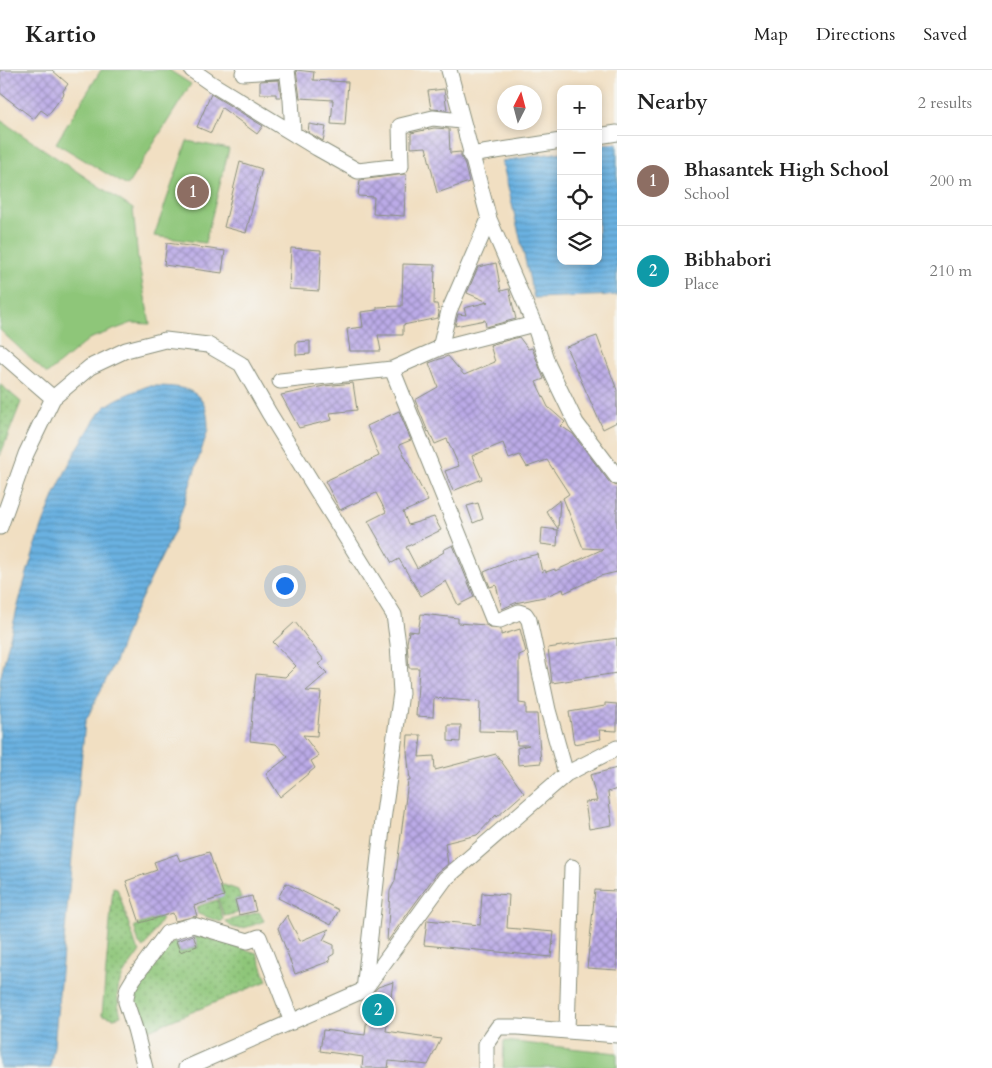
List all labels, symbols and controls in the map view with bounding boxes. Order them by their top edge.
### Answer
text: Kartio [25,18,96,51]
text: Map [754,22,788,47]
text: Directions [816,22,895,47]
text: Saved [923,22,967,47]
north arrow [497,85,542,130]
map controls [557,85,602,265]
button: + [557,85,602,130]
text: Nearby [637,88,708,117]
text: 2 results [918,92,972,114]
button: − [557,130,602,175]
text: Bhasantek High School [684,157,889,183]
text: 1 [649,170,657,192]
text: 200 m [930,170,972,192]
pin: 1 [177,173,209,211]
button: locate [557,175,602,220]
text: School [684,183,729,205]
button: layers [557,220,602,265]
text: Bibhabori [684,247,771,273]
text: 2 [649,260,657,282]
text: 210 m [930,260,972,282]
text: Place [684,273,719,295]
your location [272,573,298,599]
pin: 2 [362,991,394,1029]

